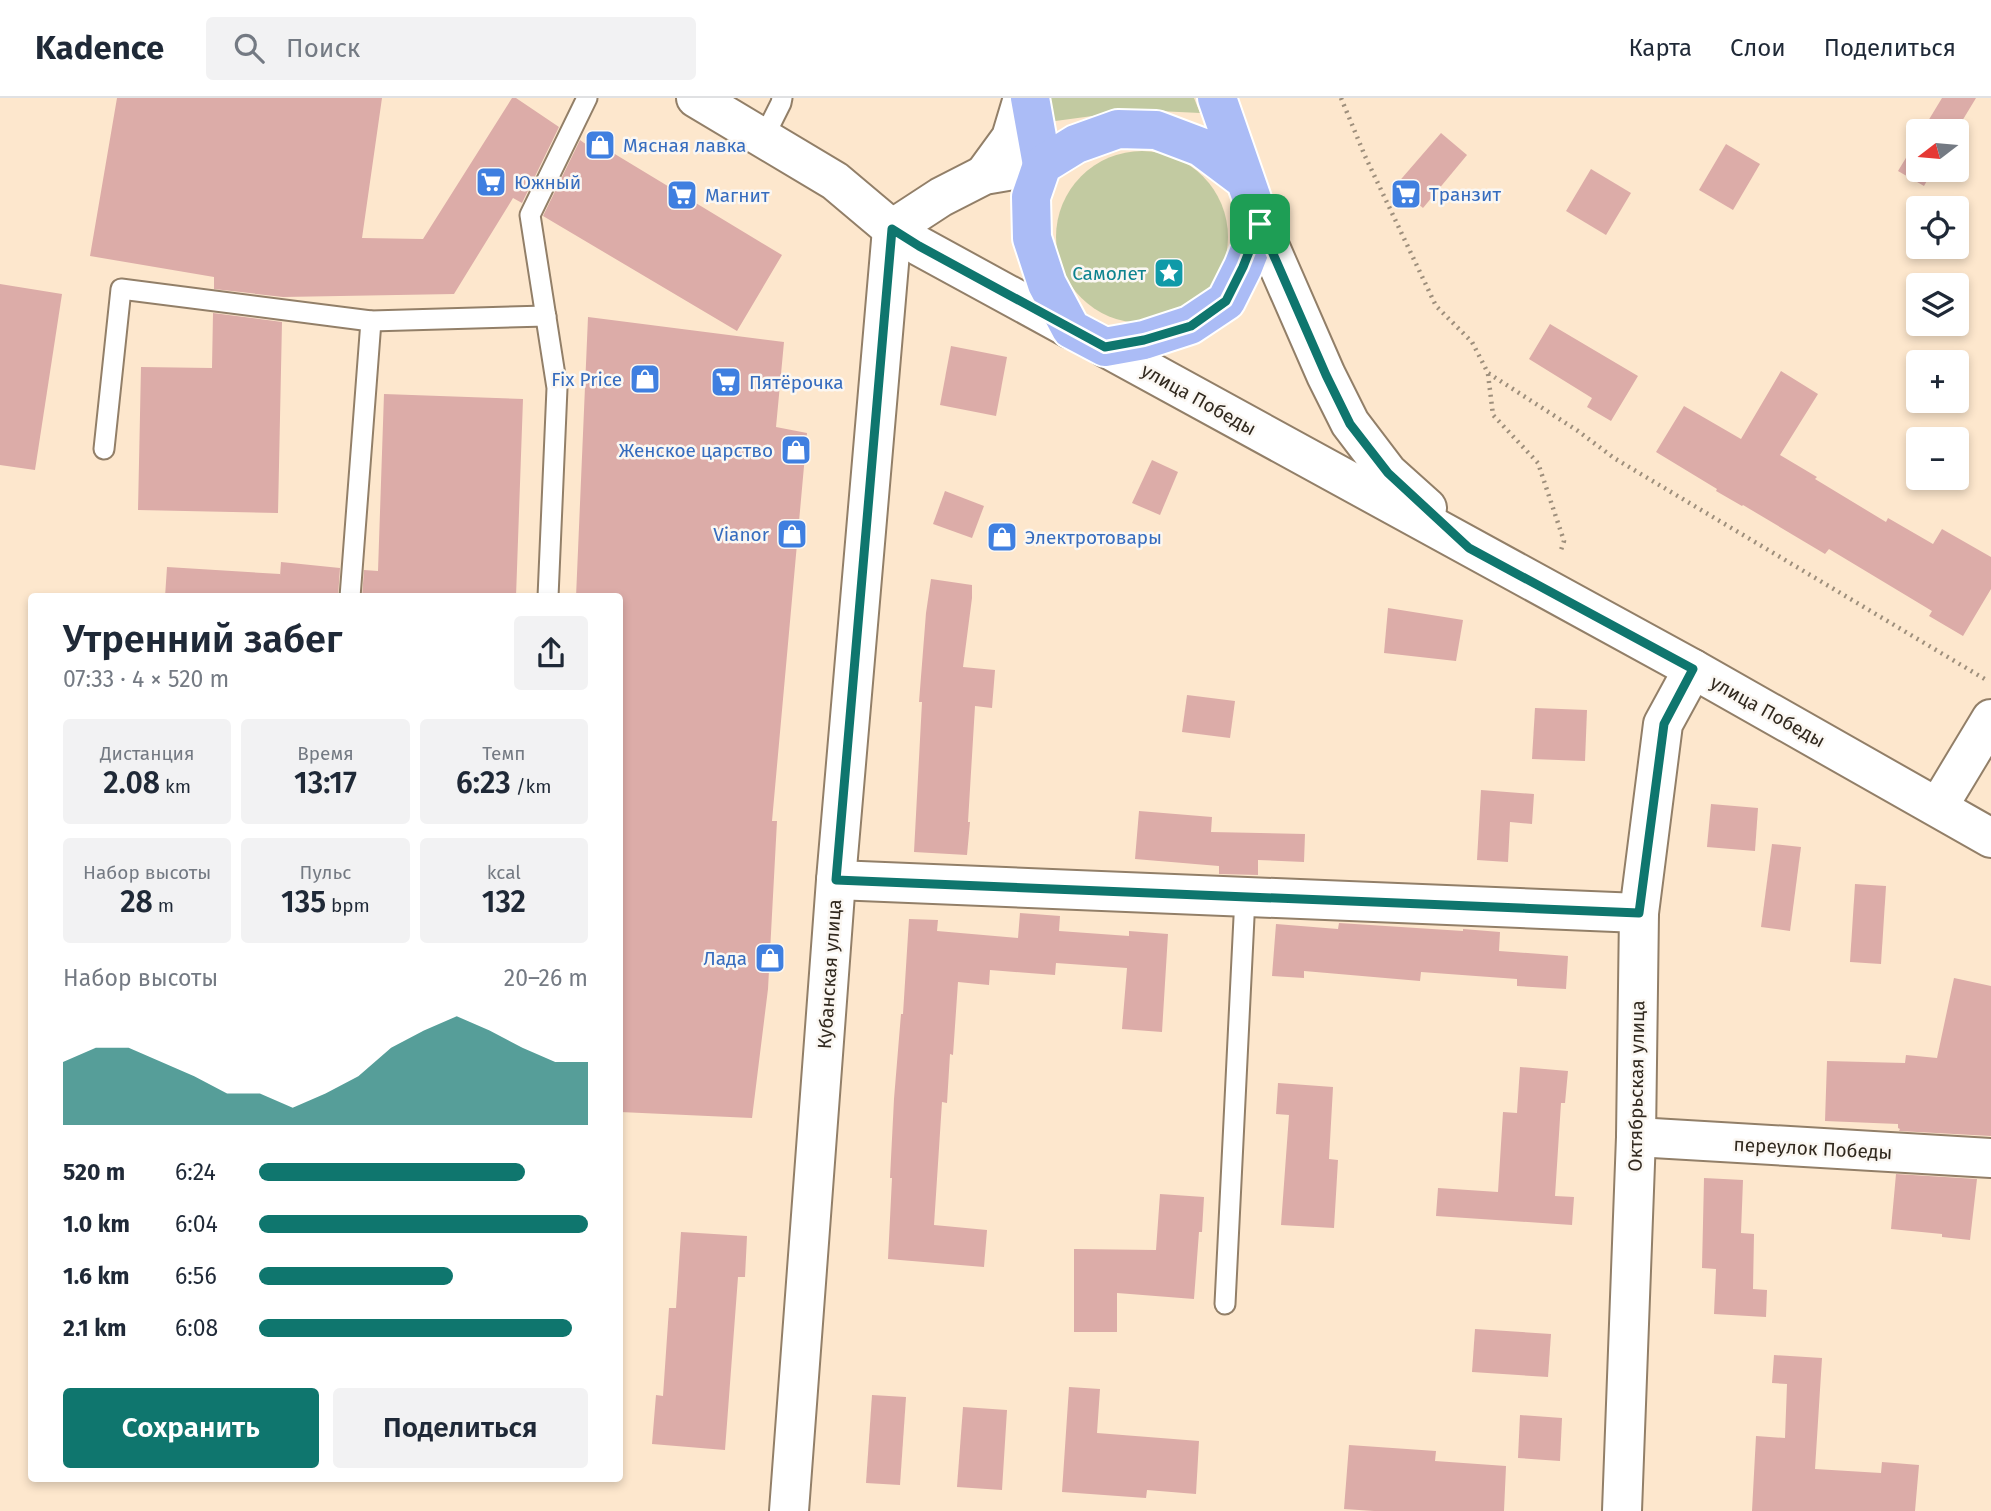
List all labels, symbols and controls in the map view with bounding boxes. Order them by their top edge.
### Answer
search box [206,17,696,80]
text: Kadence [35,28,164,68]
icon: search [230,29,268,67]
text: Поиск [286,33,360,64]
text: Карта [1628,34,1692,62]
text: Слои [1730,34,1786,62]
text: Поделиться [1824,34,1956,62]
north arrow [1906,119,1969,182]
map controls [1906,119,1969,490]
shop icon: Мясная лавка [583,128,617,162]
place label: Мясная лавка [623,134,746,157]
supermarket icon: Южный [474,165,508,199]
place label: Южный [514,171,581,194]
supermarket icon: Транзит [1389,177,1423,211]
supermarket icon: Магнит [665,178,699,212]
place label: Транзит [1429,183,1501,206]
place label: Магнит [705,184,770,207]
pin [1230,194,1290,254]
button: locate [1906,196,1969,259]
icon: arrive [1241,205,1279,243]
place icon: Самолет [1152,256,1186,290]
place label: Самолет [1072,262,1146,285]
button: layers [1906,273,1969,336]
button: + [1906,350,1969,413]
street label: улица Победы [1137,358,1260,440]
shop icon: Fix Price [628,362,662,396]
supermarket icon: Пятёрочка [709,365,743,399]
place label: Fix Price [551,368,622,391]
place label: Пятёрочка [749,371,844,394]
button: − [1906,427,1969,490]
shop icon: Женское царство [779,433,813,467]
place label: Женское царство [619,439,773,462]
shop icon: Vianor [775,517,809,551]
shop icon: Электротовары [985,520,1019,554]
place label: Vianor [713,523,770,546]
place label: Электротовары [1025,526,1162,549]
text: Утренний забег [63,616,342,662]
button: share [514,616,588,690]
text: 07:33 · 4 × 520 m [63,665,229,693]
street label: улица Победы [1706,670,1829,752]
text: Дистанция [100,742,194,765]
text: Время [297,742,354,765]
text: Темп [482,742,525,765]
text: 2.08 [103,765,160,801]
text: 13:17 [294,765,357,801]
text: 6:23 [456,765,511,801]
text: km [160,775,191,798]
text: /km [511,775,552,798]
text: Набор высоты [83,861,211,884]
text: Пульс [300,861,351,884]
text: kcal [487,861,521,884]
text: 28 [120,884,153,920]
text: 135 [281,884,326,920]
text: 132 [482,884,526,920]
text: m [153,894,174,917]
text: bpm [326,894,370,917]
street label: Кубанская улица [813,898,846,1050]
shop icon: Лада [753,941,787,975]
place label: Лада [703,947,747,970]
text: Набор высоты [63,964,218,992]
text: 20–26 m [504,964,588,992]
street label: Октябрьская улица [1624,1000,1649,1172]
street label: переулок Победы [1733,1133,1893,1164]
text: 520 m [63,1158,125,1186]
text: 6:24 [175,1158,216,1186]
text: 1.0 km [63,1210,130,1238]
text: 6:04 [175,1210,218,1238]
text: 1.6 km [63,1262,130,1290]
text: 6:56 [175,1262,217,1290]
text: 2.1 km [63,1314,126,1342]
text: 6:08 [175,1314,218,1342]
button: Сохранить [63,1388,319,1468]
button: Поделиться [333,1388,588,1468]

